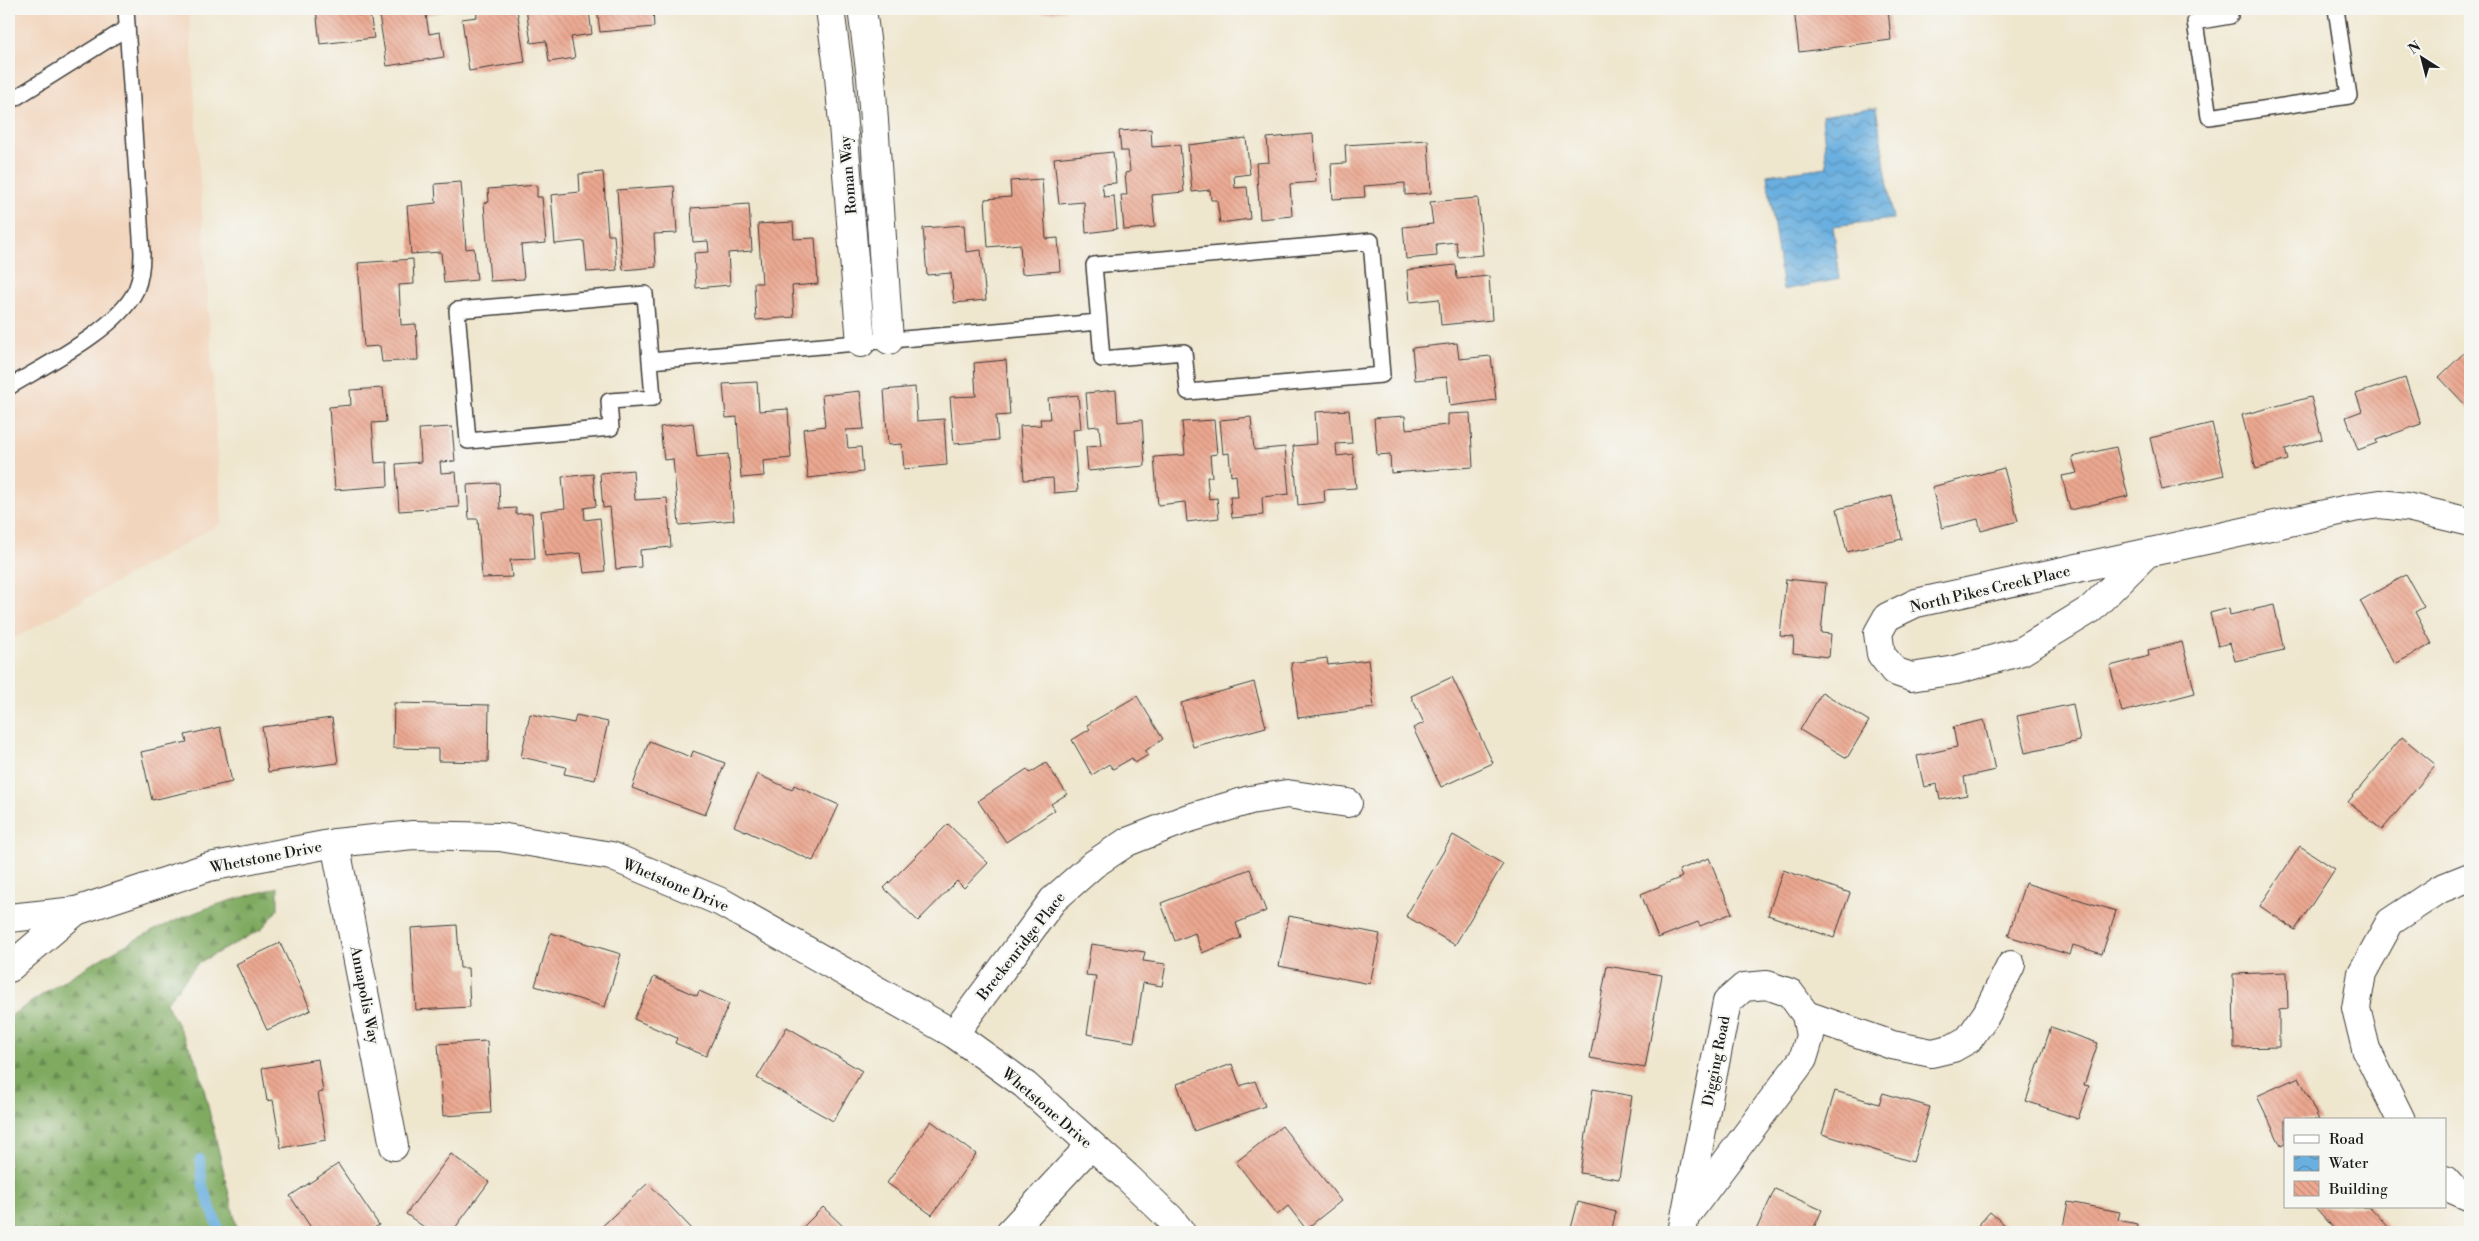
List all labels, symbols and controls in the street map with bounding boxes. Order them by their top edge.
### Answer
north arrow [2396,32,2446,82]
text: N [2405,38,2425,59]
street label: Roman Way [836,134,861,215]
street label: North Pikes Creek Place [1908,562,2072,617]
street label: Whetstone Drive [208,837,324,878]
street label: Whetstone Drive [619,854,732,916]
street label: Breckenridge Place [973,888,1070,1005]
street label: Annapolis Way [346,944,383,1046]
street label: Digging Road [1698,1014,1735,1108]
street label: Whetstone Drive [997,1063,1096,1153]
legend [2284,1118,2446,1208]
text: Road [2329,1130,2364,1149]
text: Water [2328,1154,2369,1173]
text: Building [2328,1180,2388,1199]

